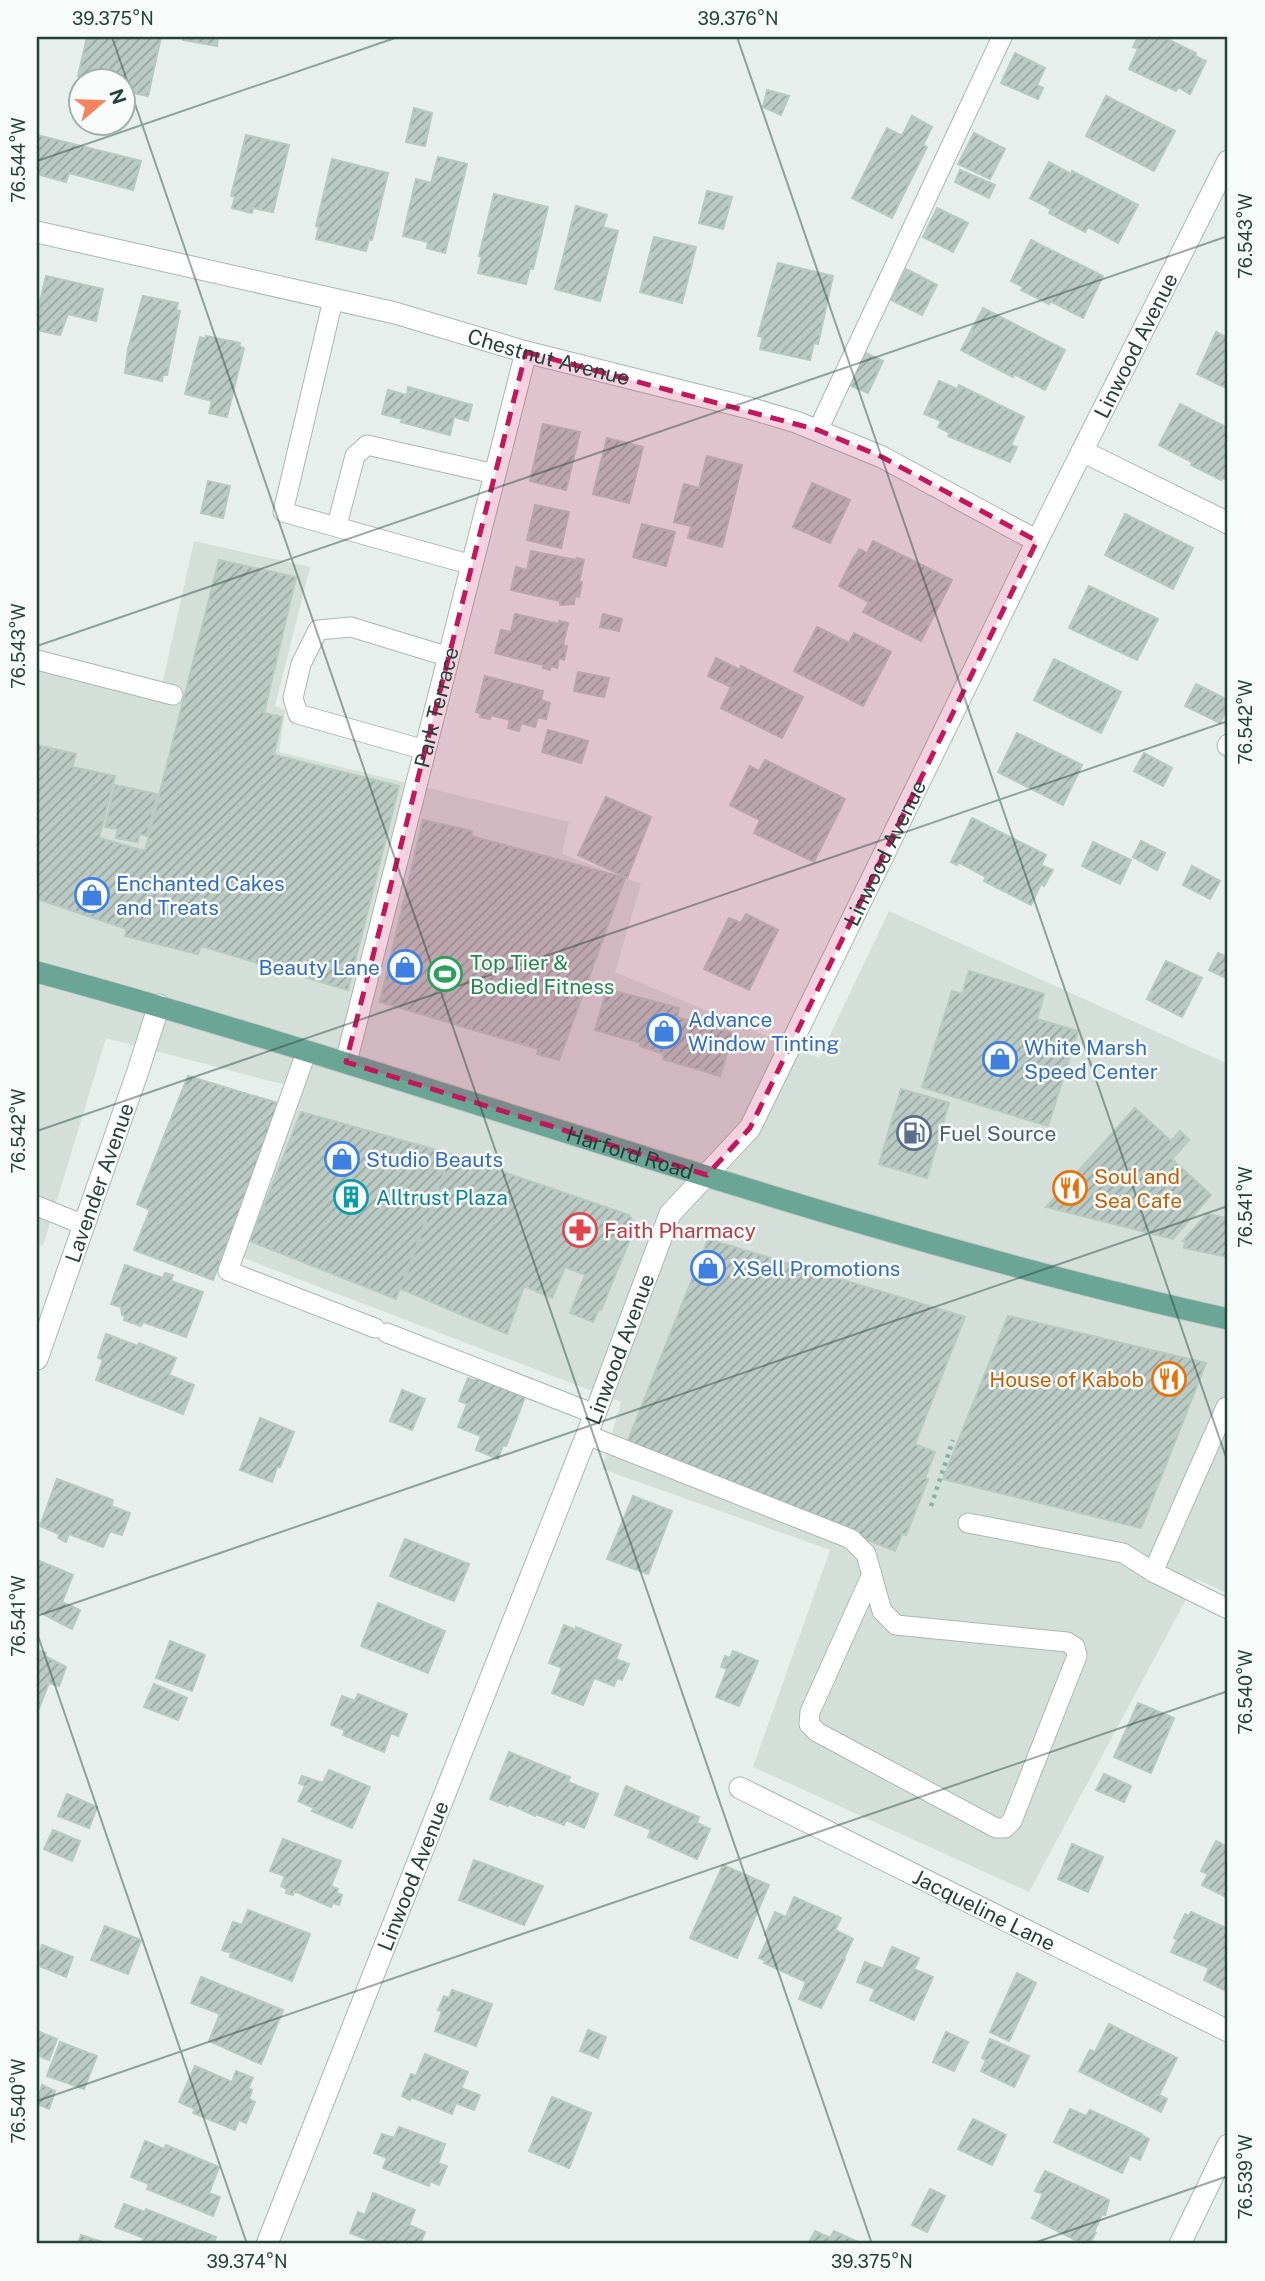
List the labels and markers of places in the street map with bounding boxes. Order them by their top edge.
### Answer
place label: Enchanted Cakes and Treats [116,871,285,920]
shop icon: Enchanted Cakes and Treats [73,876,111,914]
shop icon: Beauty Lane [386,948,424,986]
place label: Top Tier & Bodied Fitness [470,950,614,999]
place label: Beauty Lane [258,955,380,980]
sports icon: Top Tier & Bodied Fitness [426,955,464,993]
place label: Advance Window Tinting [688,1007,839,1056]
shop icon: Advance Window Tinting [645,1012,683,1050]
place label: White Marsh Speed Center [1024,1035,1158,1084]
shop icon: White Marsh Speed Center [981,1040,1019,1078]
fuel station icon: Fuel Source [895,1114,933,1152]
place label: Fuel Source [939,1121,1056,1146]
shop icon: Studio Beauts [323,1140,361,1178]
place label: Studio Beauts [366,1147,503,1172]
place label: Soul and Sea Cafe [1094,1164,1182,1213]
restaurant icon: Soul and Sea Cafe [1051,1169,1089,1207]
building icon: Alltrust Plaza [332,1178,370,1216]
place label: Alltrust Plaza [376,1185,508,1210]
pharmacy icon: Faith Pharmacy [561,1211,599,1249]
place label: Faith Pharmacy [604,1218,756,1243]
shop icon: XSell Promotions [689,1249,727,1287]
place label: XSell Promotions [732,1256,900,1281]
restaurant icon: House of Kabob [1150,1360,1188,1398]
place label: House of Kabob [989,1367,1144,1392]

